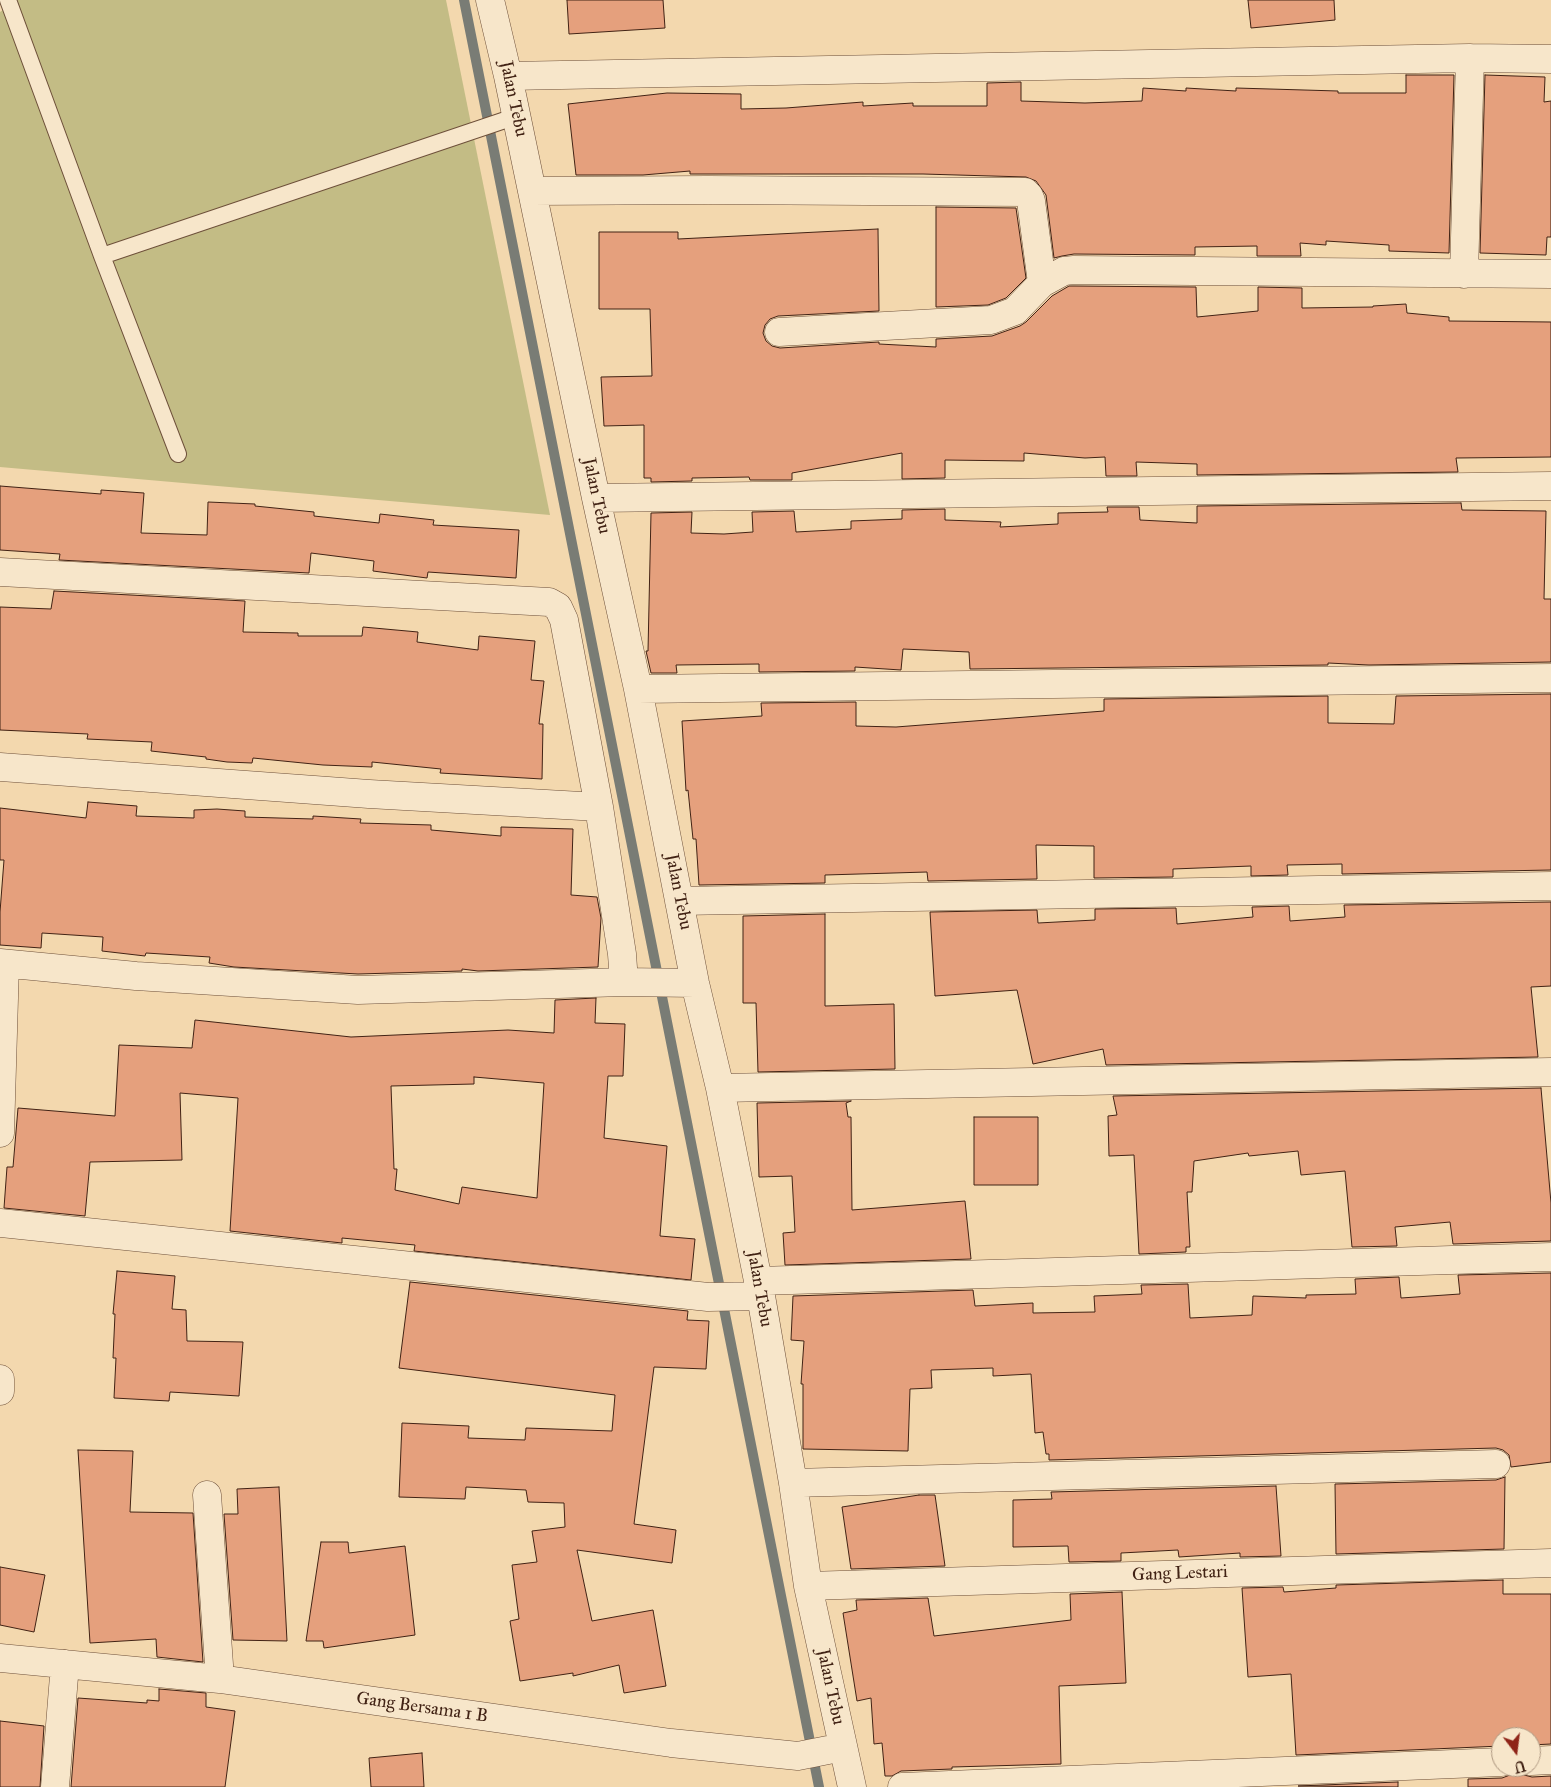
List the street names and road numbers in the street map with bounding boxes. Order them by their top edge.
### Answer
street label: Jalan Tebu [494,59,532,139]
street label: Jalan Tebu [577,456,615,536]
street label: Jalan Tebu [660,852,696,932]
street label: Jalan Tebu [742,1249,776,1329]
street label: Gang Lestari [1132,1562,1228,1586]
street label: Jalan Tebu [811,1647,849,1727]
street label: Gang Bersama 1 B [355,1688,489,1728]

